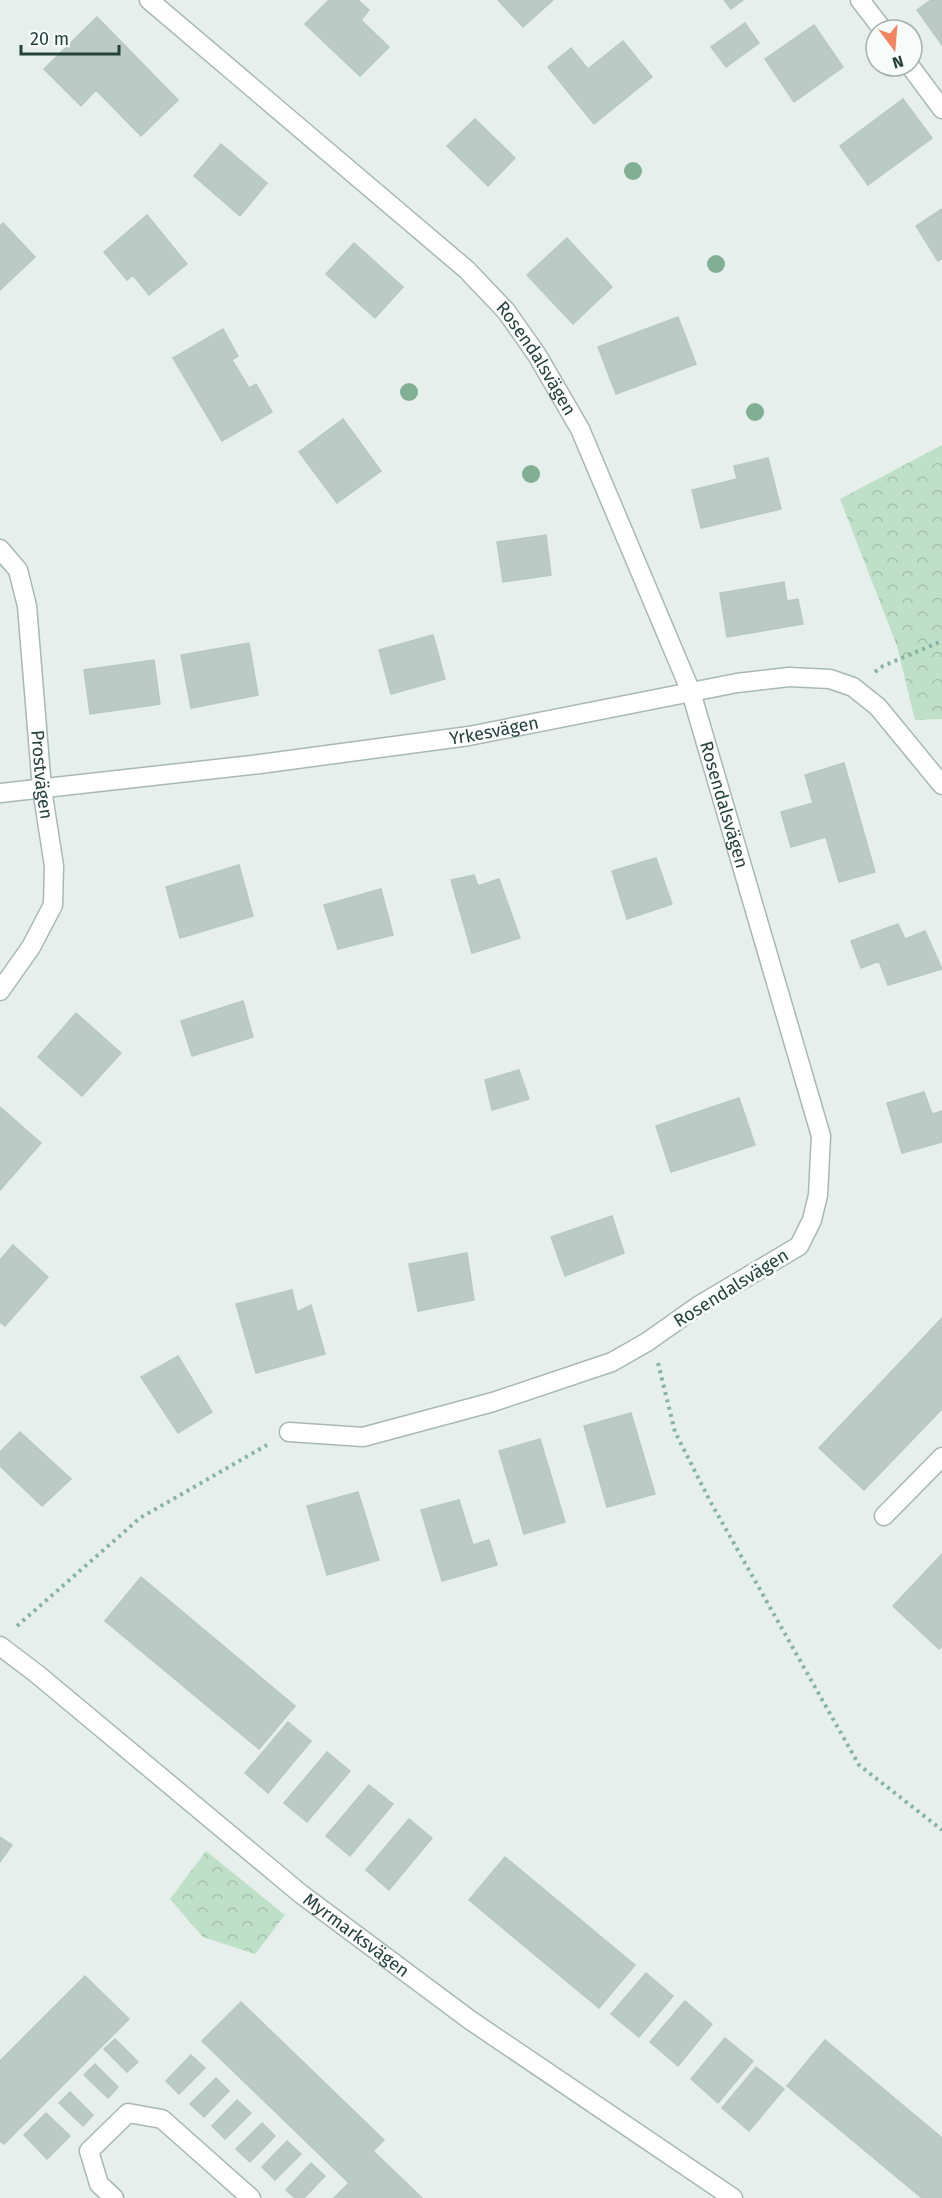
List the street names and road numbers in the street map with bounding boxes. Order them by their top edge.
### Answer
street label: Rosendalsvägen [492,297,581,419]
street label: Yrkesvägen [448,711,541,750]
street label: Prostvägen [26,729,58,821]
street label: Rosendalsvägen [695,739,753,871]
street label: Rosendalsvägen [670,1244,792,1332]
street label: Myrmarksvägen [299,1888,414,1982]

